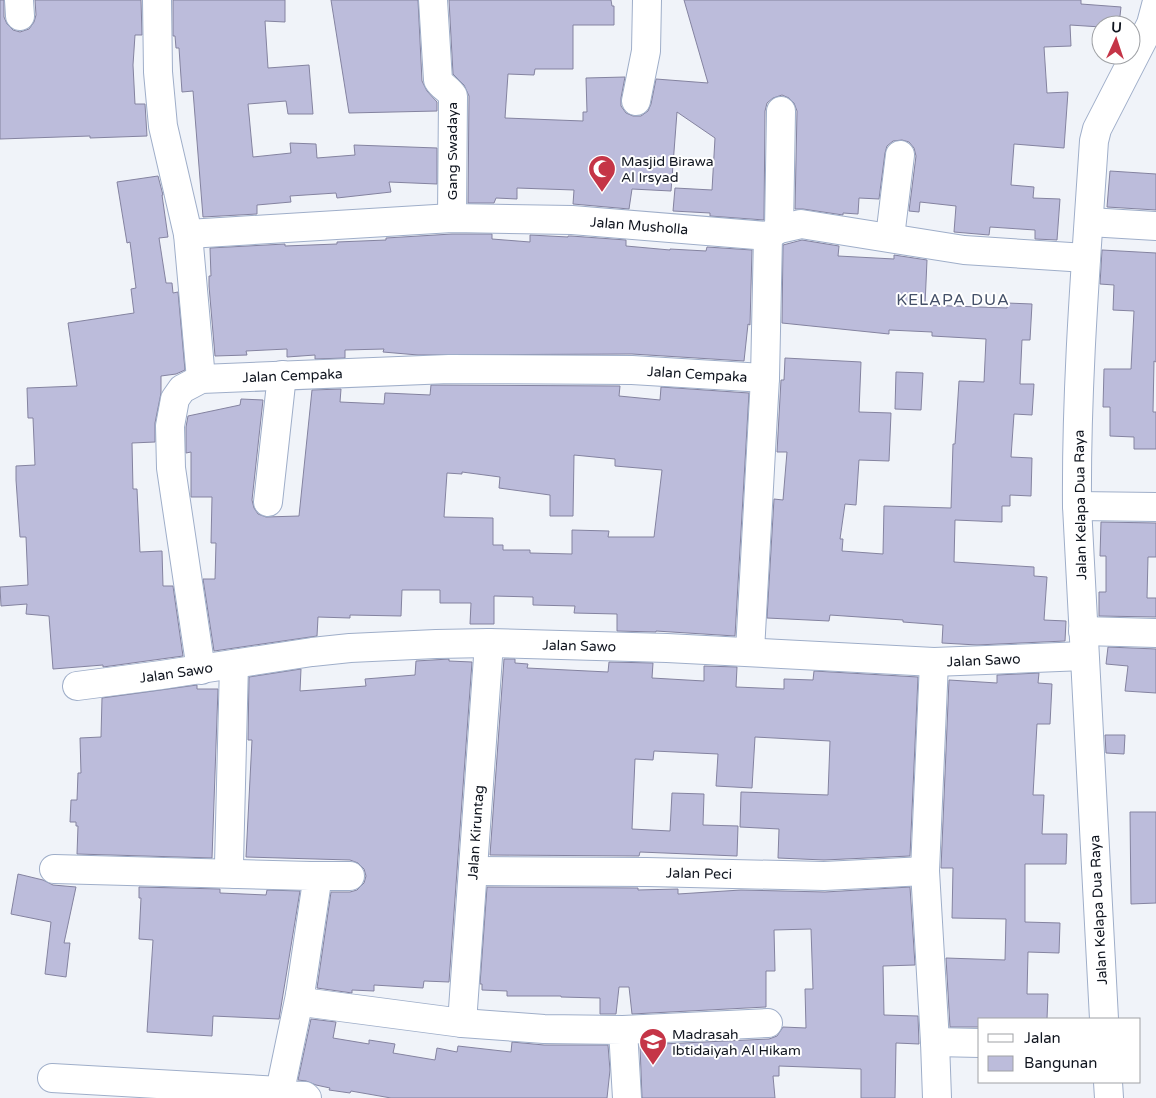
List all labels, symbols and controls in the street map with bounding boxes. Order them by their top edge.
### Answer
north arrow [1091,15,1141,65]
text: U [1111,19,1122,36]
street label: Gang Swadaya [444,102,461,200]
place label: Masjid Birawa Al Irsyad [621,153,714,186]
mosque icon: Masjid Birawa Al Irsyad [587,154,617,193]
street label: Jalan Musholla [589,214,689,238]
district label: KELAPA DUA [896,290,1010,310]
street label: Jalan Cempaka [647,363,748,386]
street label: Jalan Cempaka [242,365,343,386]
street label: Jalan Kelapa Dua Raya [1071,430,1090,580]
street label: Jalan Sawo [542,636,616,656]
street label: Jalan Sawo [947,651,1021,670]
street label: Jalan Sawo [139,659,214,687]
street label: Jalan Kiruntag [464,784,488,881]
street label: Jalan Kelapa Dua Raya [1086,834,1111,986]
street label: Jalan Peci [666,864,732,883]
legend [978,1018,1141,1083]
place label: Madrasah Ibtidaiyah Al Hikam [672,1026,801,1059]
school or university icon: Madrasah Ibtidaiyah Al Hikam [638,1027,668,1066]
text: Jalan [1024,1029,1061,1047]
text: Bangunan [1024,1054,1097,1072]

